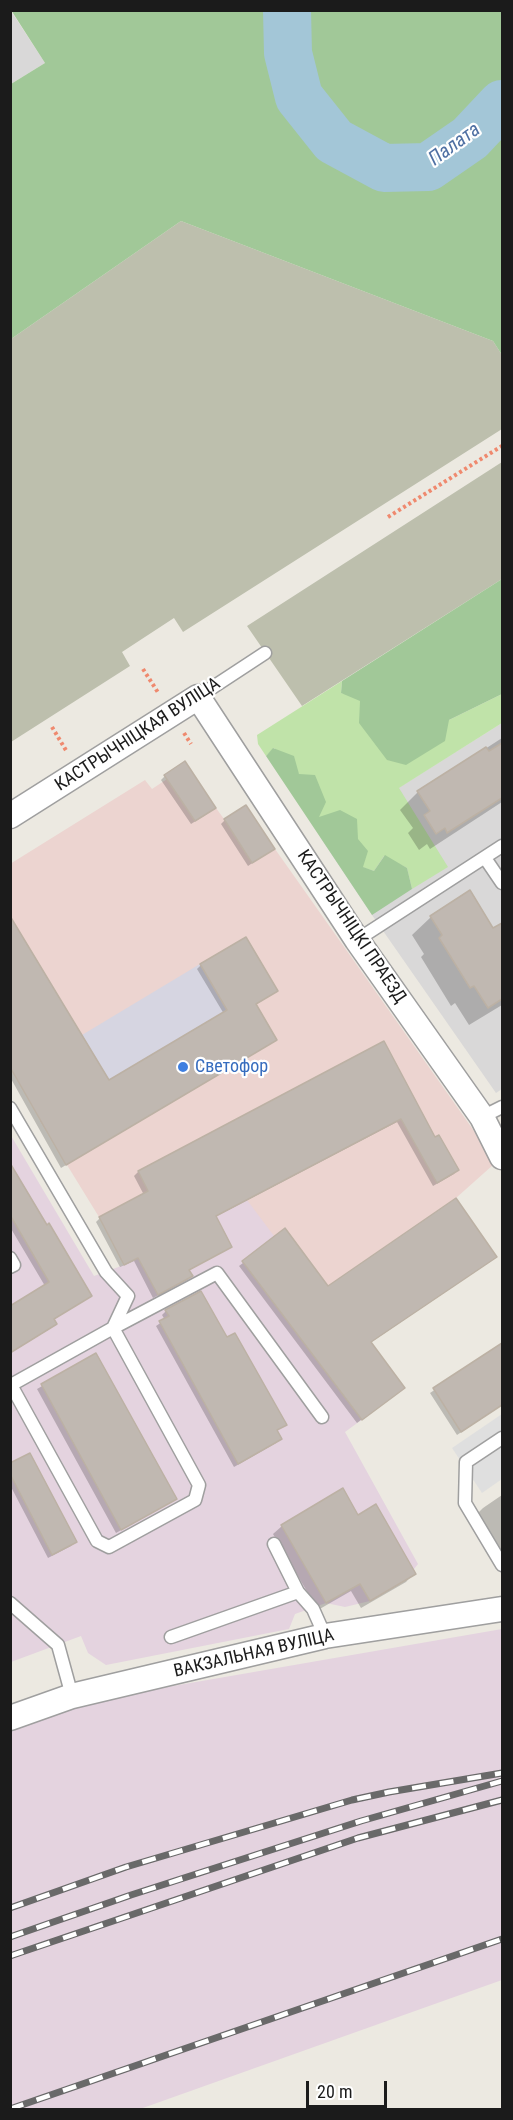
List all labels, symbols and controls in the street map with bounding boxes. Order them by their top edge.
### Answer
water label: Палата [425,118,485,172]
street label: КАСТРЫЧНІЦКАЯ ВУЛІЦА [51,674,225,796]
street label: КАСТРЫЧНІЦКІ ПРАЕЗД [292,846,410,1008]
place label: Светофор [195,1056,268,1078]
marker: Светофор [176,1060,190,1074]
street label: ВАКЗАЛЬНАЯ ВУЛІЦА [172,1625,336,1683]
scale bar [309,2069,390,2107]
text: 20 m [317,2081,352,2102]

